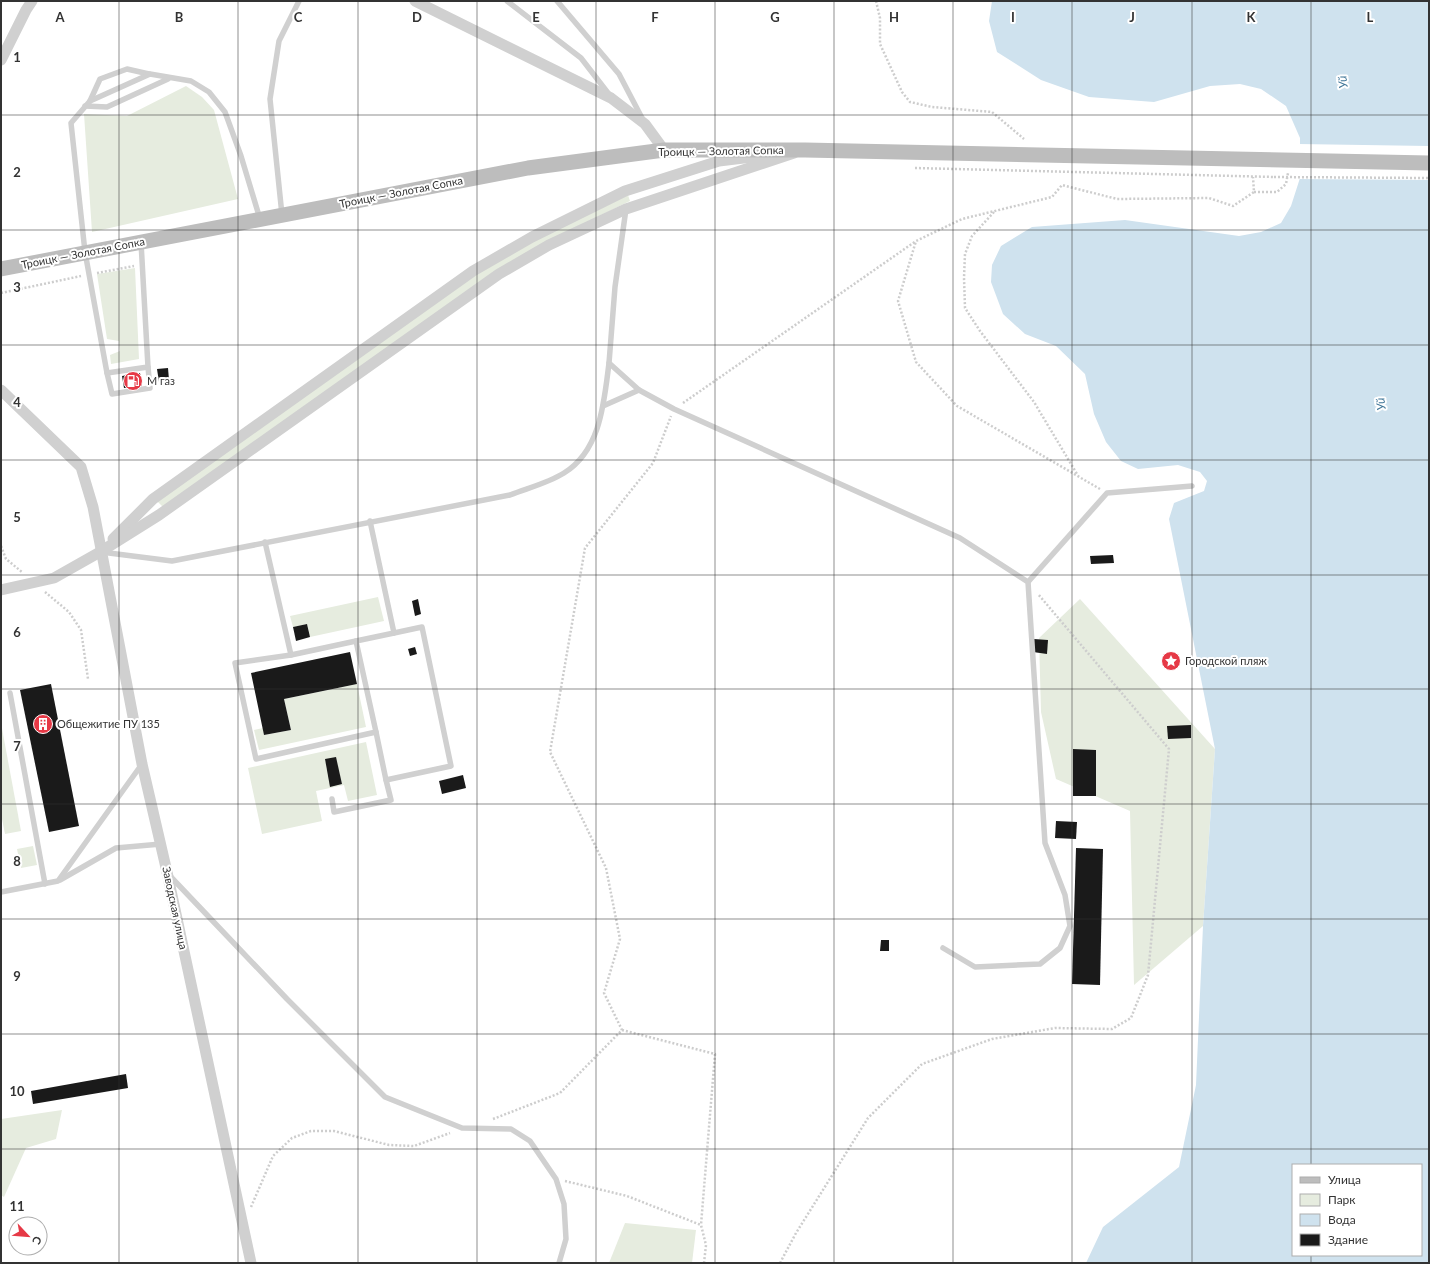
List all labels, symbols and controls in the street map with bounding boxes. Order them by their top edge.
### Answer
text: A [54,9,65,25]
text: B [175,9,184,25]
text: C [294,9,303,25]
text: D [412,9,422,25]
text: E [532,9,540,25]
text: F [651,9,659,25]
text: G [770,9,780,25]
text: H [889,9,899,25]
text: I [1011,9,1015,25]
text: J [1129,9,1135,25]
text: K [1247,9,1257,25]
text: L [1367,9,1374,25]
text: 1 [13,49,21,65]
water label: Уй [1334,75,1351,89]
street label: Троицк — Золотая Сопка [658,143,784,158]
text: 2 [13,164,21,180]
street label: Троицк — Золотая Сопка [338,173,464,210]
street label: Троицк — Золотая Сопка [20,234,146,271]
text: 3 [13,279,21,295]
fuel station icon: М газ [122,370,144,392]
place label: М газ [147,374,175,387]
text: 4 [13,394,21,410]
water label: Уй [1372,397,1389,411]
text: 5 [13,509,21,525]
text: 6 [13,624,21,640]
place icon: Городской пляж [1160,650,1182,672]
place label: Городской пляж [1185,654,1267,667]
building icon: Общежитие ПУ 135 [32,713,54,735]
place label: Общежитие ПУ 135 [57,717,160,730]
text: 7 [13,738,21,754]
text: 8 [13,853,21,869]
street label: Заводская улица [160,865,191,951]
text: 9 [13,968,21,984]
text: 10 [9,1083,25,1099]
legend [1292,1164,1422,1256]
text: Улица [1328,1172,1361,1187]
text: Парк [1328,1192,1356,1207]
text: 11 [9,1198,25,1214]
text: Вода [1328,1212,1356,1227]
north arrow [8,1216,48,1256]
text: Здание [1328,1232,1368,1247]
text: С [30,1234,45,1247]

